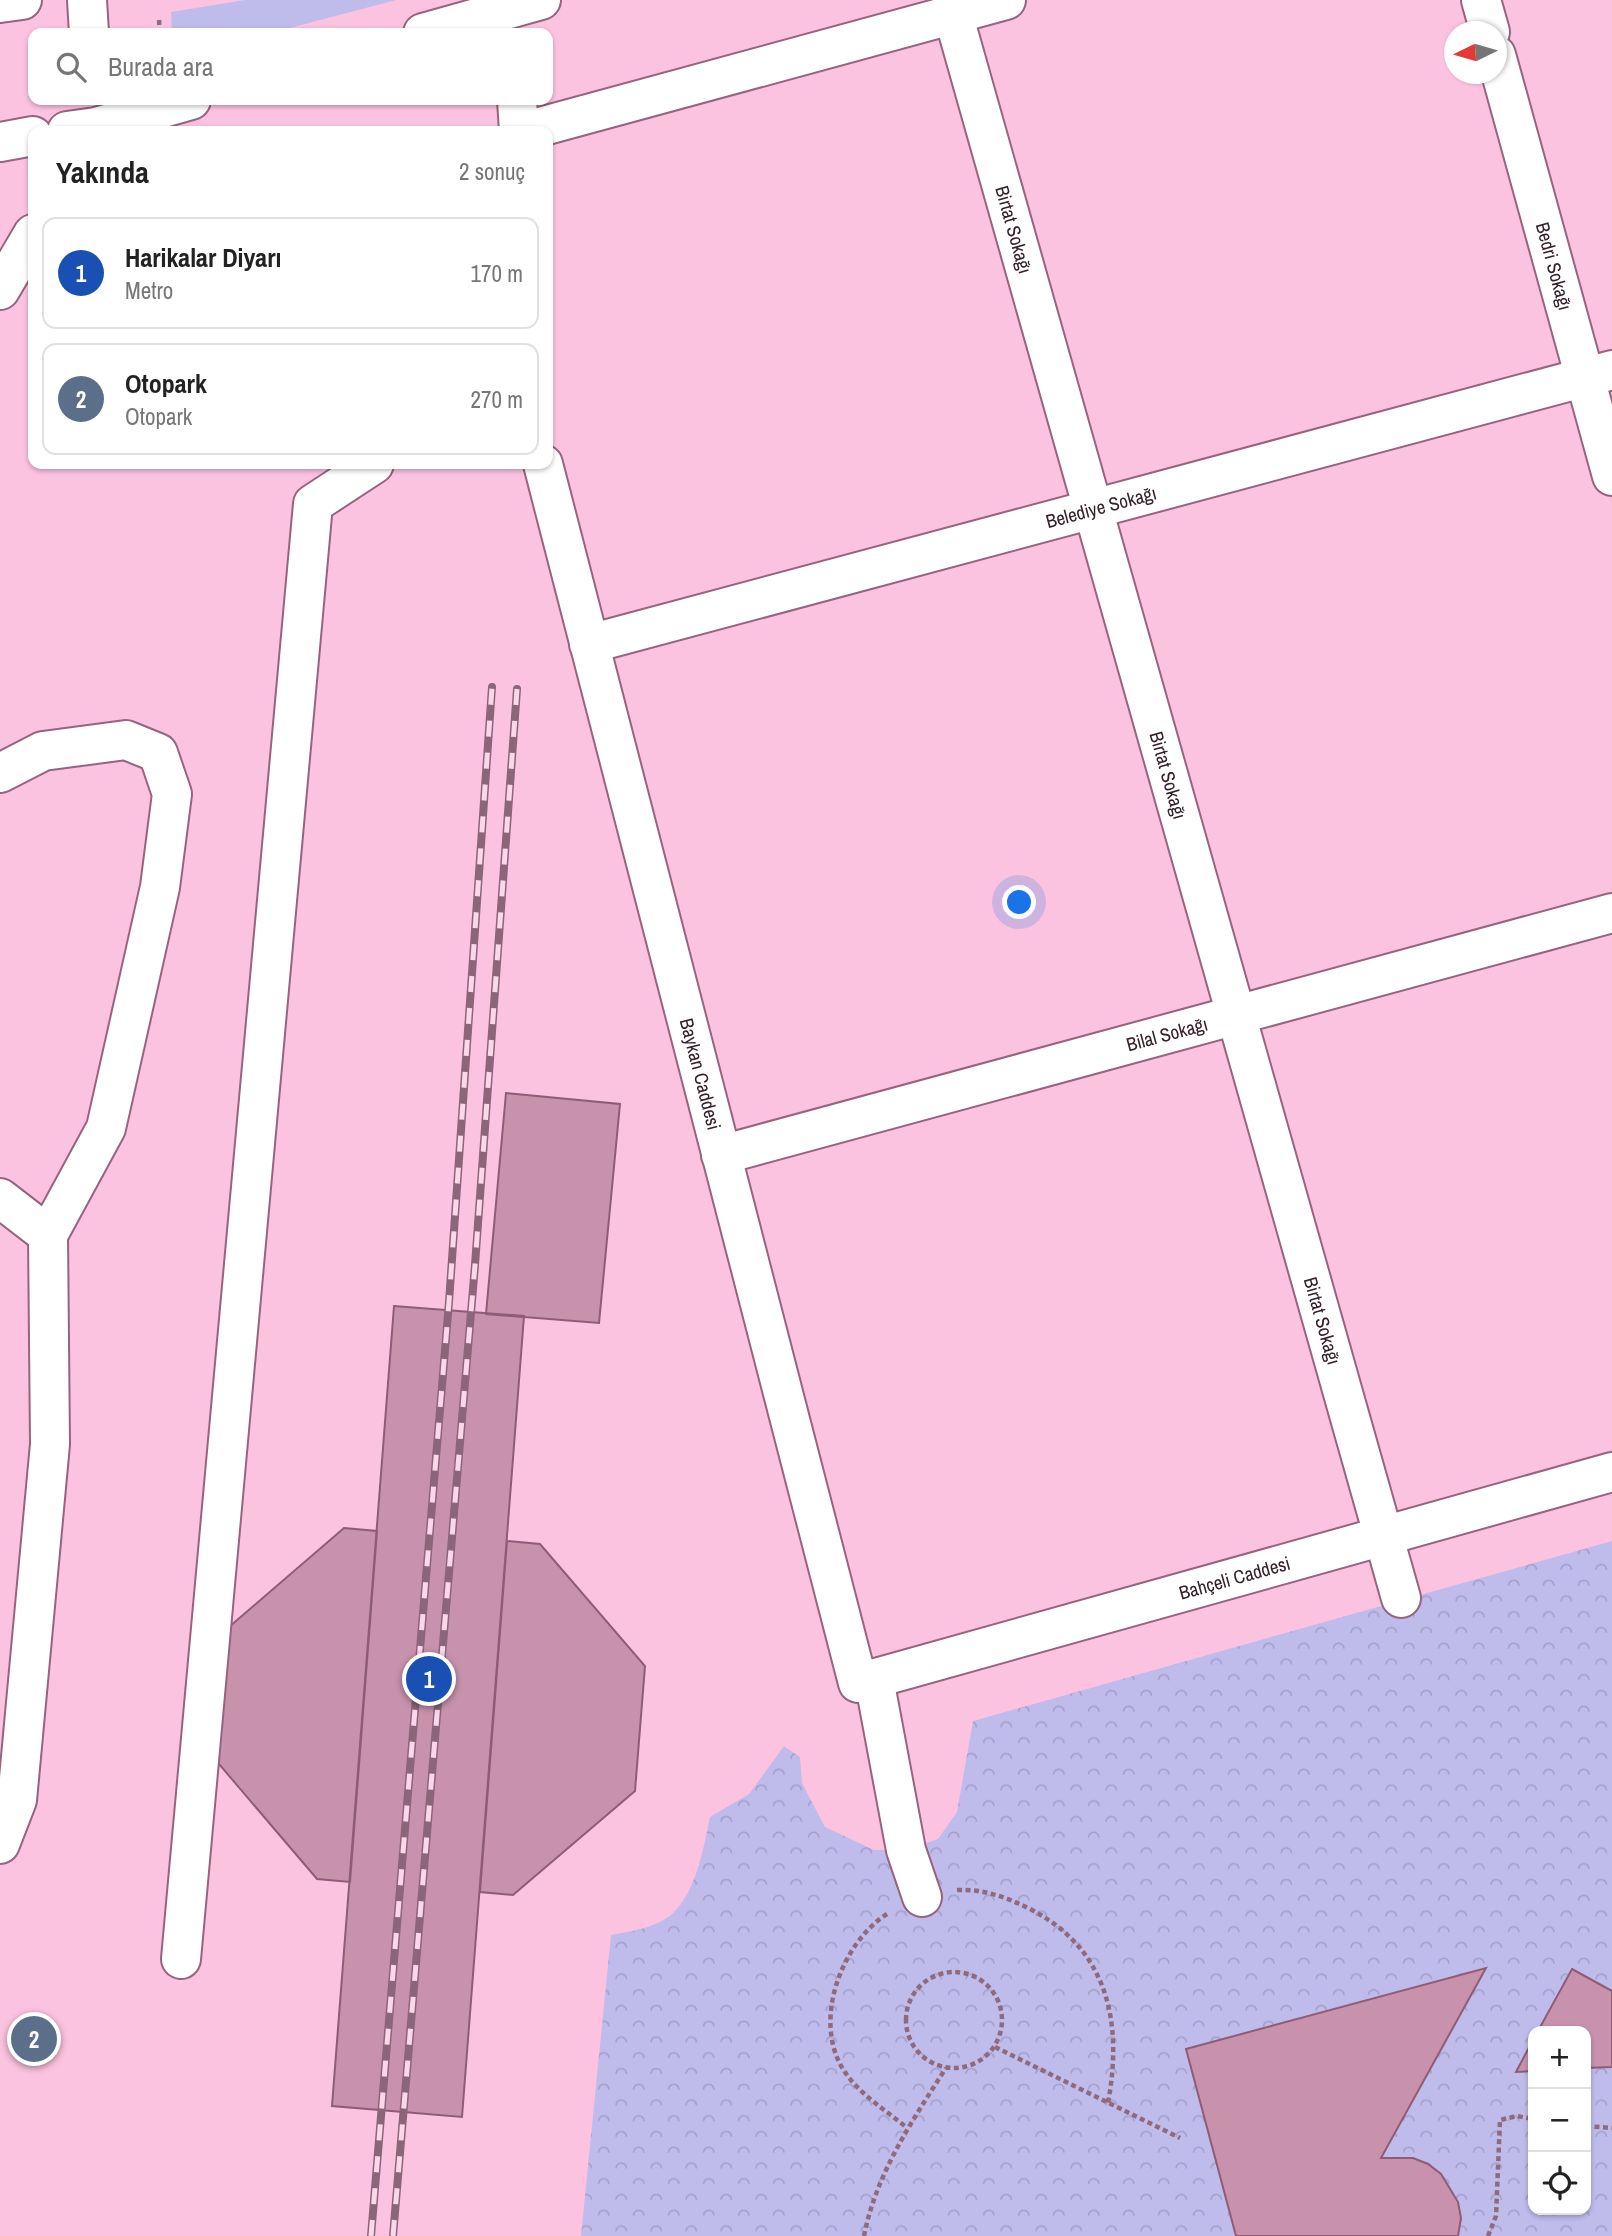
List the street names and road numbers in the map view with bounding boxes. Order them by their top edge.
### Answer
street label: Birtat Sokağı [989,183,1039,276]
street label: Bedri Sokağı [1530,219,1579,313]
street label: Belediye Sokağı [1043,480,1159,534]
street label: Birtat Sokağı [1143,728,1193,822]
street label: Bilal Sokağı [1123,1010,1210,1057]
street label: Baykan Caddesi [674,1015,728,1133]
street label: Birtat Sokağı [1298,1274,1347,1368]
street label: Bahçeli Caddesi [1176,1550,1293,1606]

